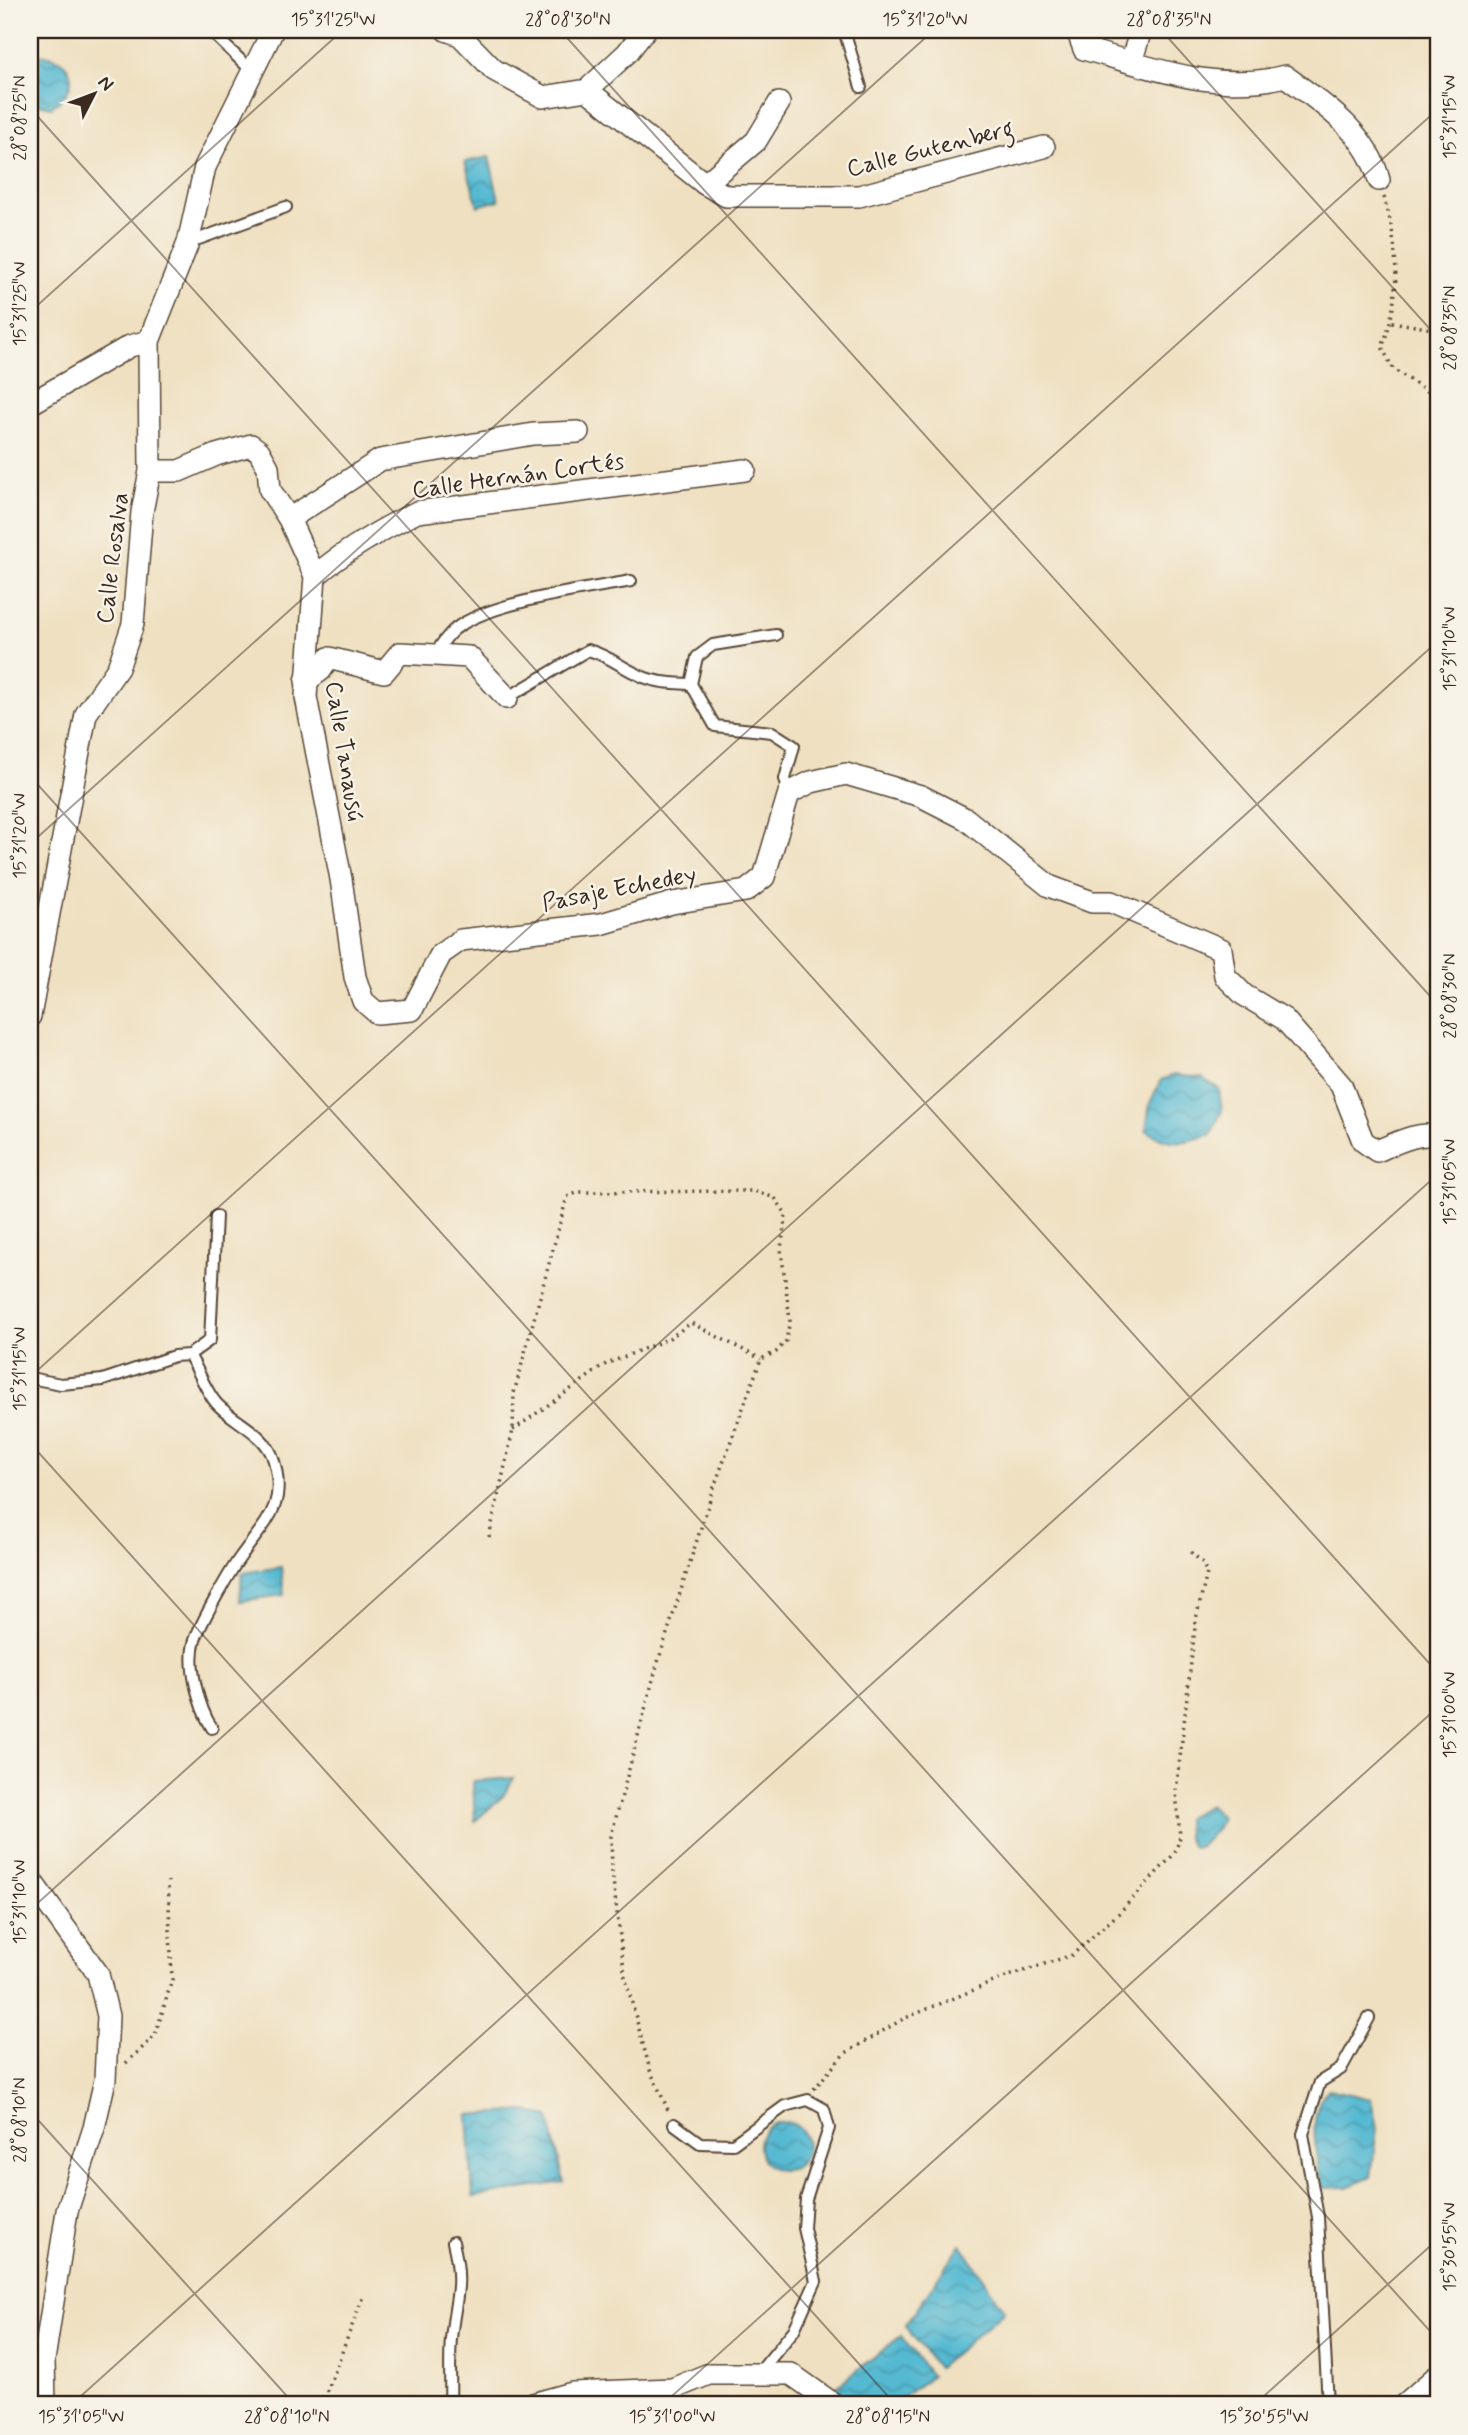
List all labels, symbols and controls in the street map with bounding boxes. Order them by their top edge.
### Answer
text: 15°31'25"W [291,8,375,32]
text: 28°08'30"N [525,8,611,32]
text: 15°31'20"W [882,8,968,32]
text: 28°08'35"N [1127,8,1211,32]
north arrow [60,60,130,130]
text: N [92,71,119,97]
text: 28°08'25"N [8,75,32,161]
text: 15°31'15"W [1438,75,1462,159]
street label: Calle Gutenberg [844,114,1018,188]
text: 15°31'25"W [8,262,32,346]
text: 28°08'35"N [1438,286,1462,370]
street label: Calle Hernán Cortés [410,446,627,507]
street label: Calle Rosalva [90,491,137,626]
text: 15°31'10"W [1438,607,1462,691]
street label: Calle Tanausú [317,679,370,824]
text: 15°31'20"W [8,793,32,879]
street label: Pasaje Echedey [540,859,699,920]
text: 28°08'30"N [1438,953,1462,1039]
text: 15°31'05"W [1438,1139,1462,1225]
text: 15°31'15"W [8,1327,32,1411]
text: 15°31'00"W [1438,1672,1462,1758]
text: 15°31'10"W [8,1860,32,1944]
text: 28°08'10"N [8,2077,32,2163]
text: 15°30'55"W [1438,2202,1462,2292]
text: 15°31'05"W [38,2405,124,2429]
text: 28°08'10"N [244,2405,330,2429]
text: 15°31'00"W [629,2405,715,2429]
text: 28°08'15"N [846,2405,930,2429]
text: 15°30'55"W [1219,2405,1309,2429]

